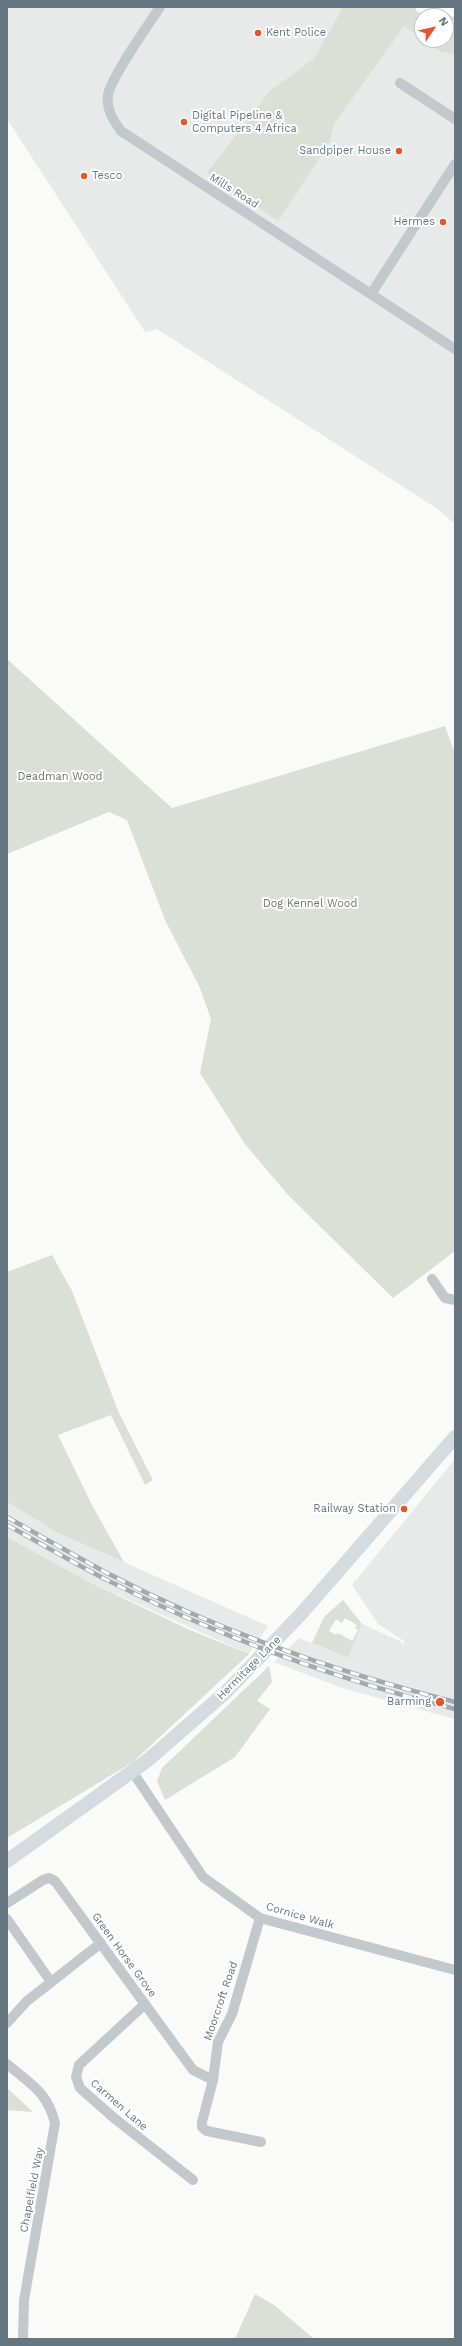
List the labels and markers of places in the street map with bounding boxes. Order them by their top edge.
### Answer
place label: Kent Police [266,26,326,40]
marker: Kent Police [253,28,263,38]
place label: Digital Pipeline & Computers 4 Africa [192,109,297,135]
marker: Digital Pipeline & Computers 4 Africa [179,117,189,127]
place label: Sandpiper House [299,144,391,158]
marker: Sandpiper House [394,146,404,156]
place label: Tesco [92,169,122,183]
marker: Tesco [79,171,89,181]
place label: Hermes [394,215,435,229]
marker: Hermes [438,217,448,227]
place label: Railway Station [313,1502,396,1516]
marker: Railway Station [399,1504,409,1514]
place label: Barming [387,1695,431,1709]
marker: Barming [434,1696,446,1708]

